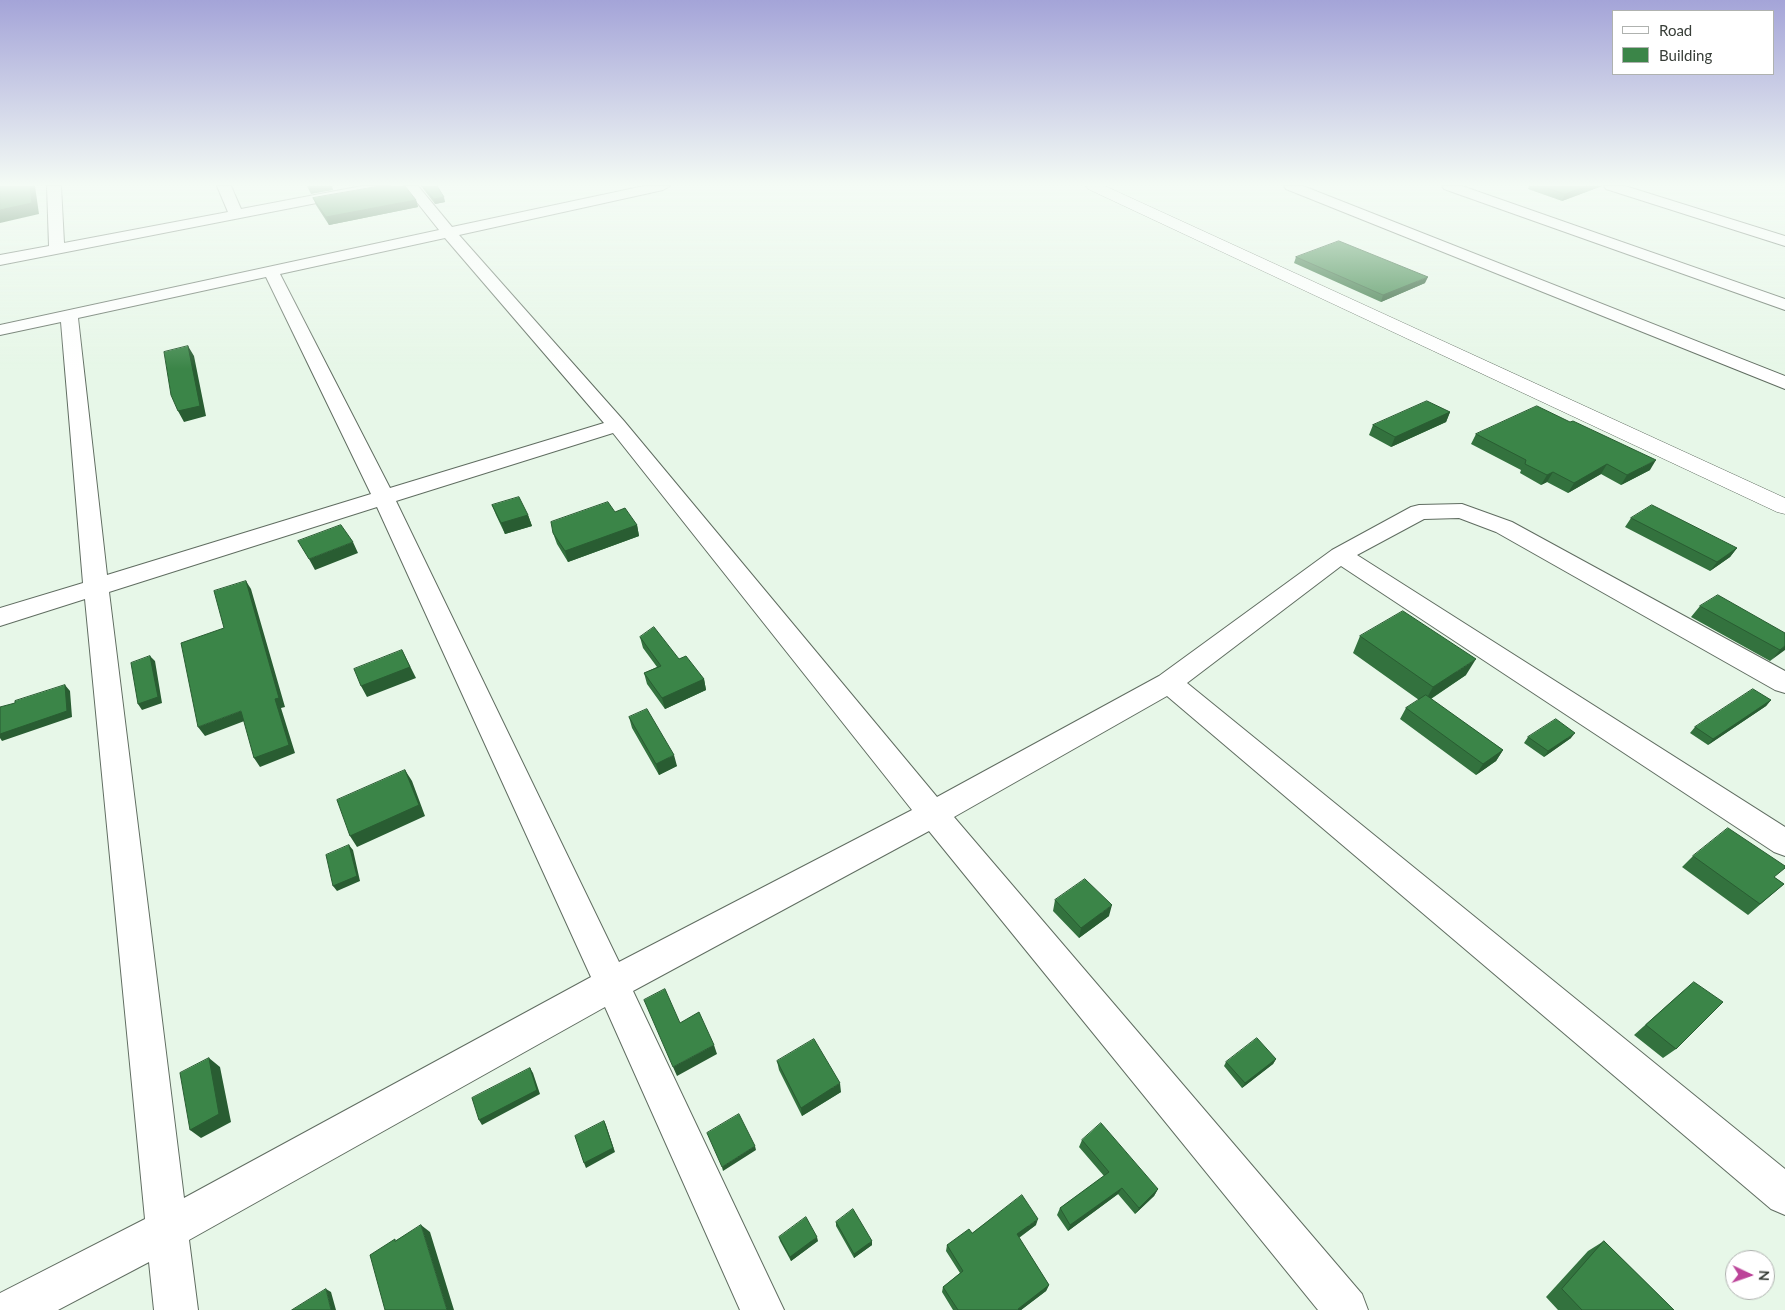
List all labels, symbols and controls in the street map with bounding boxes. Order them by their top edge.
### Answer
legend [1612,10,1775,75]
text: Road [1659,21,1692,39]
text: Building [1659,46,1712,64]
north arrow [1725,1250,1775,1300]
text: N [1756,1270,1773,1282]

